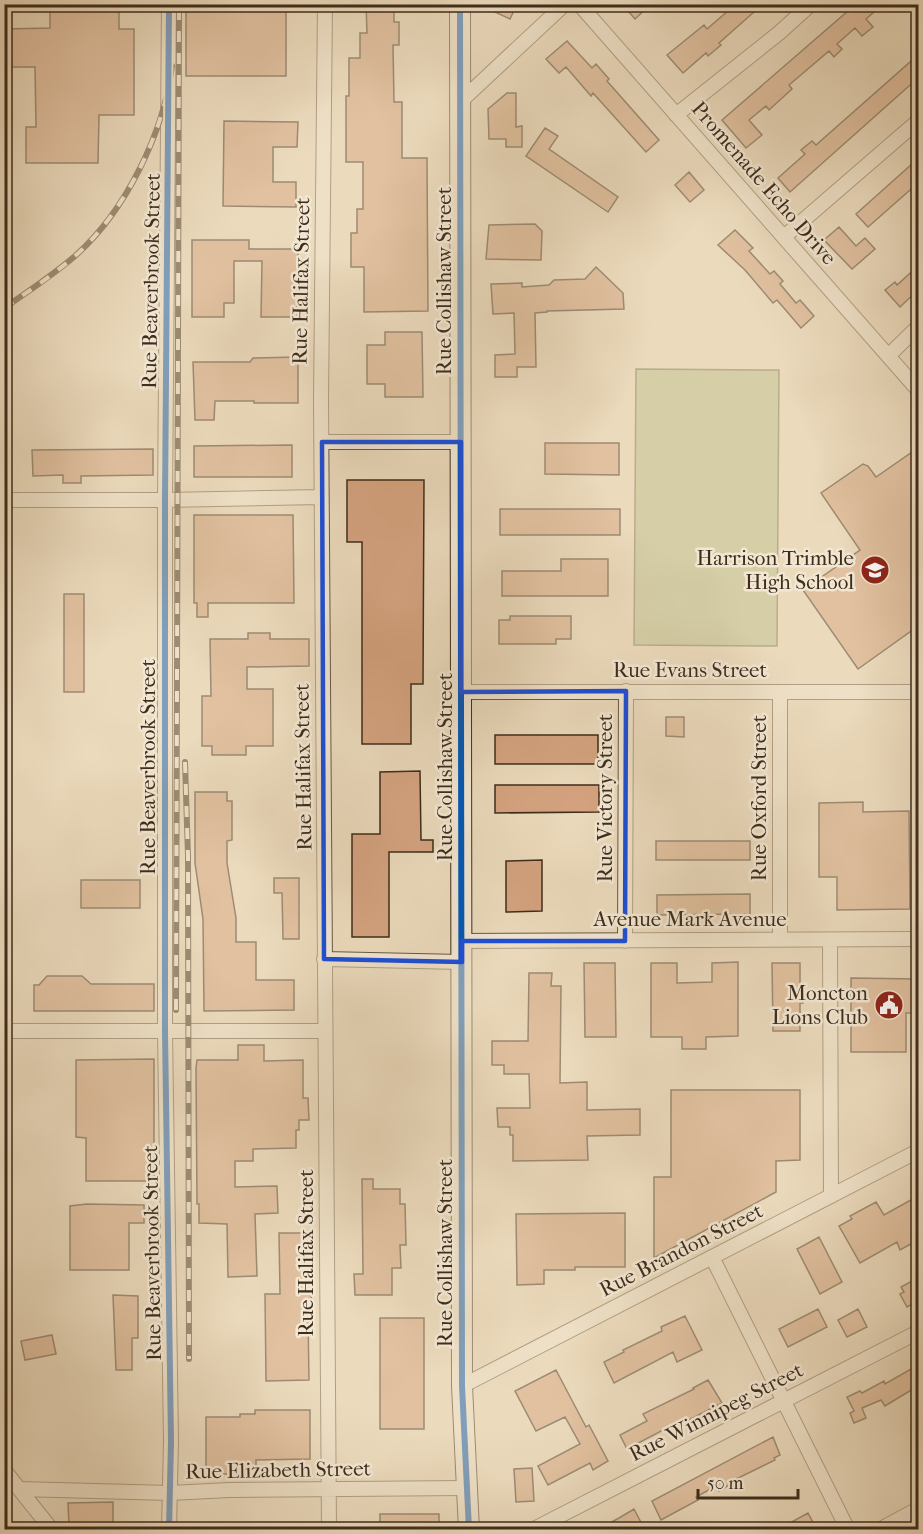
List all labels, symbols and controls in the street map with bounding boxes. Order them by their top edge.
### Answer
street label: Promenade Echo Drive [687,97,841,269]
street label: Rue Beaverbrook Street [137,172,165,389]
street label: Rue Collishaw Street [432,186,456,375]
street label: Rue Halifax Street [288,197,314,365]
place label: Harrison Trimble High School [697,546,854,594]
school or university icon: Harrison Trimble High School [859,554,891,586]
street label: Rue Evans Street [613,658,767,682]
street label: Rue Beaverbrook Street [136,659,160,875]
street label: Rue Collishaw Street [433,672,457,861]
street label: Rue Halifax Street [290,683,316,851]
street label: Rue Victory Street [593,713,617,882]
street label: Rue Oxford Street [747,714,771,881]
street label: Avenue Mark Avenue [592,907,787,931]
place label: Moncton Lions Club [772,981,868,1029]
public building icon: Moncton Lions Club [873,989,905,1021]
street label: Rue Beaverbrook Street [138,1144,166,1361]
street label: Rue Collishaw Street [433,1158,457,1347]
street label: Rue Halifax Street [294,1169,318,1337]
street label: Rue Brandon Street [595,1198,767,1302]
street label: Rue Winnipeg Street [625,1358,807,1466]
street label: Rue Elizabeth Street [185,1456,372,1484]
scale bar [698,1462,798,1500]
text: 50 m [707,1473,744,1494]

